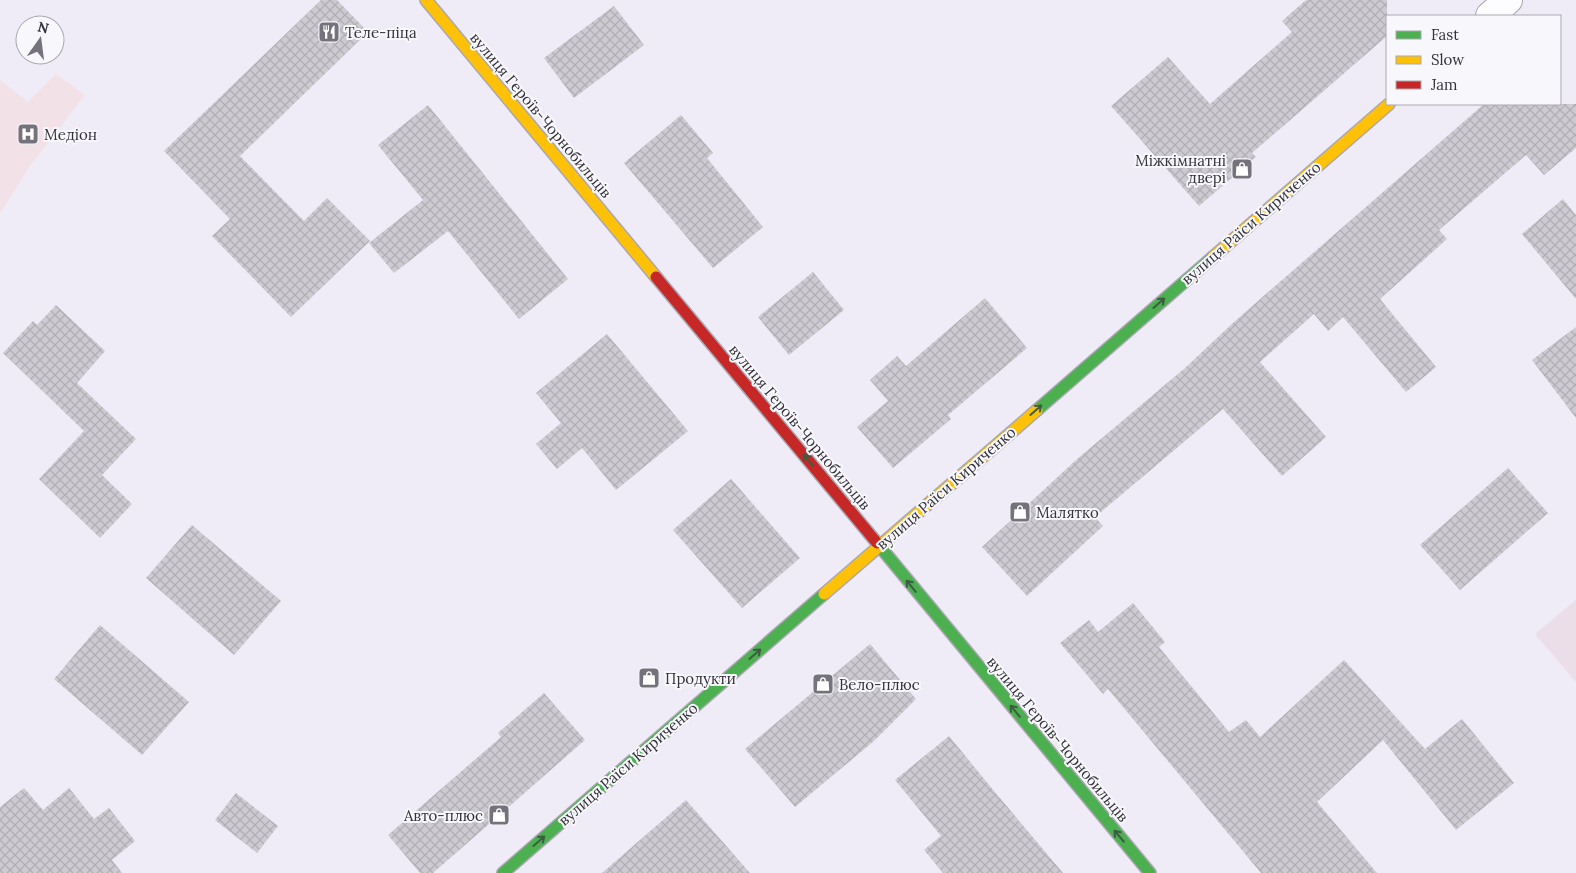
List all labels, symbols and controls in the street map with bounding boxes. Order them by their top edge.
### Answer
north arrow [15,15,65,65]
legend [1386,15,1561,105]
text: N [36,17,51,37]
restaurant icon: Теле-піца [317,20,341,44]
place label: Теле-піца [345,23,417,42]
text: Fast [1431,25,1459,44]
street label: вулиця Героїв-Чорнобильців [466,28,616,202]
text: Slow [1431,50,1464,69]
text: Jam [1430,75,1458,94]
hospital icon: Медіон [16,122,40,146]
place label: Медіон [44,125,97,144]
place label: Міжкімнатні двері [1135,151,1226,187]
street label: вулиця Раїси Кириченко [1177,157,1325,289]
shop icon: Міжкімнатні двері [1230,157,1254,181]
one-way arrow [1152,298,1165,309]
street label: вулиця Героїв-Чорнобильців [725,340,875,514]
one-way arrow [1029,404,1042,416]
street label: вулиця Раїси Кириченко [872,422,1020,554]
one-way arrow [803,454,814,467]
shop icon: Малятко [1008,500,1032,524]
place label: Малятко [1036,503,1099,522]
one-way arrow [905,580,916,593]
one-way arrow [748,649,761,660]
street label: вулиця Героїв-Чорнобильців [983,652,1133,826]
shop icon: Продукти [637,666,661,690]
place label: Продукти [665,669,736,688]
shop icon: Вело-плюс [811,672,835,696]
place label: Вело-плюс [839,675,920,694]
street label: вулиця Раїси Кириченко [554,698,702,830]
one-way arrow [1009,704,1020,717]
shop icon: Авто-плюс [487,803,511,827]
place label: Авто-плюс [403,806,483,825]
one-way arrow [1113,829,1124,842]
one-way arrow [533,835,546,847]

